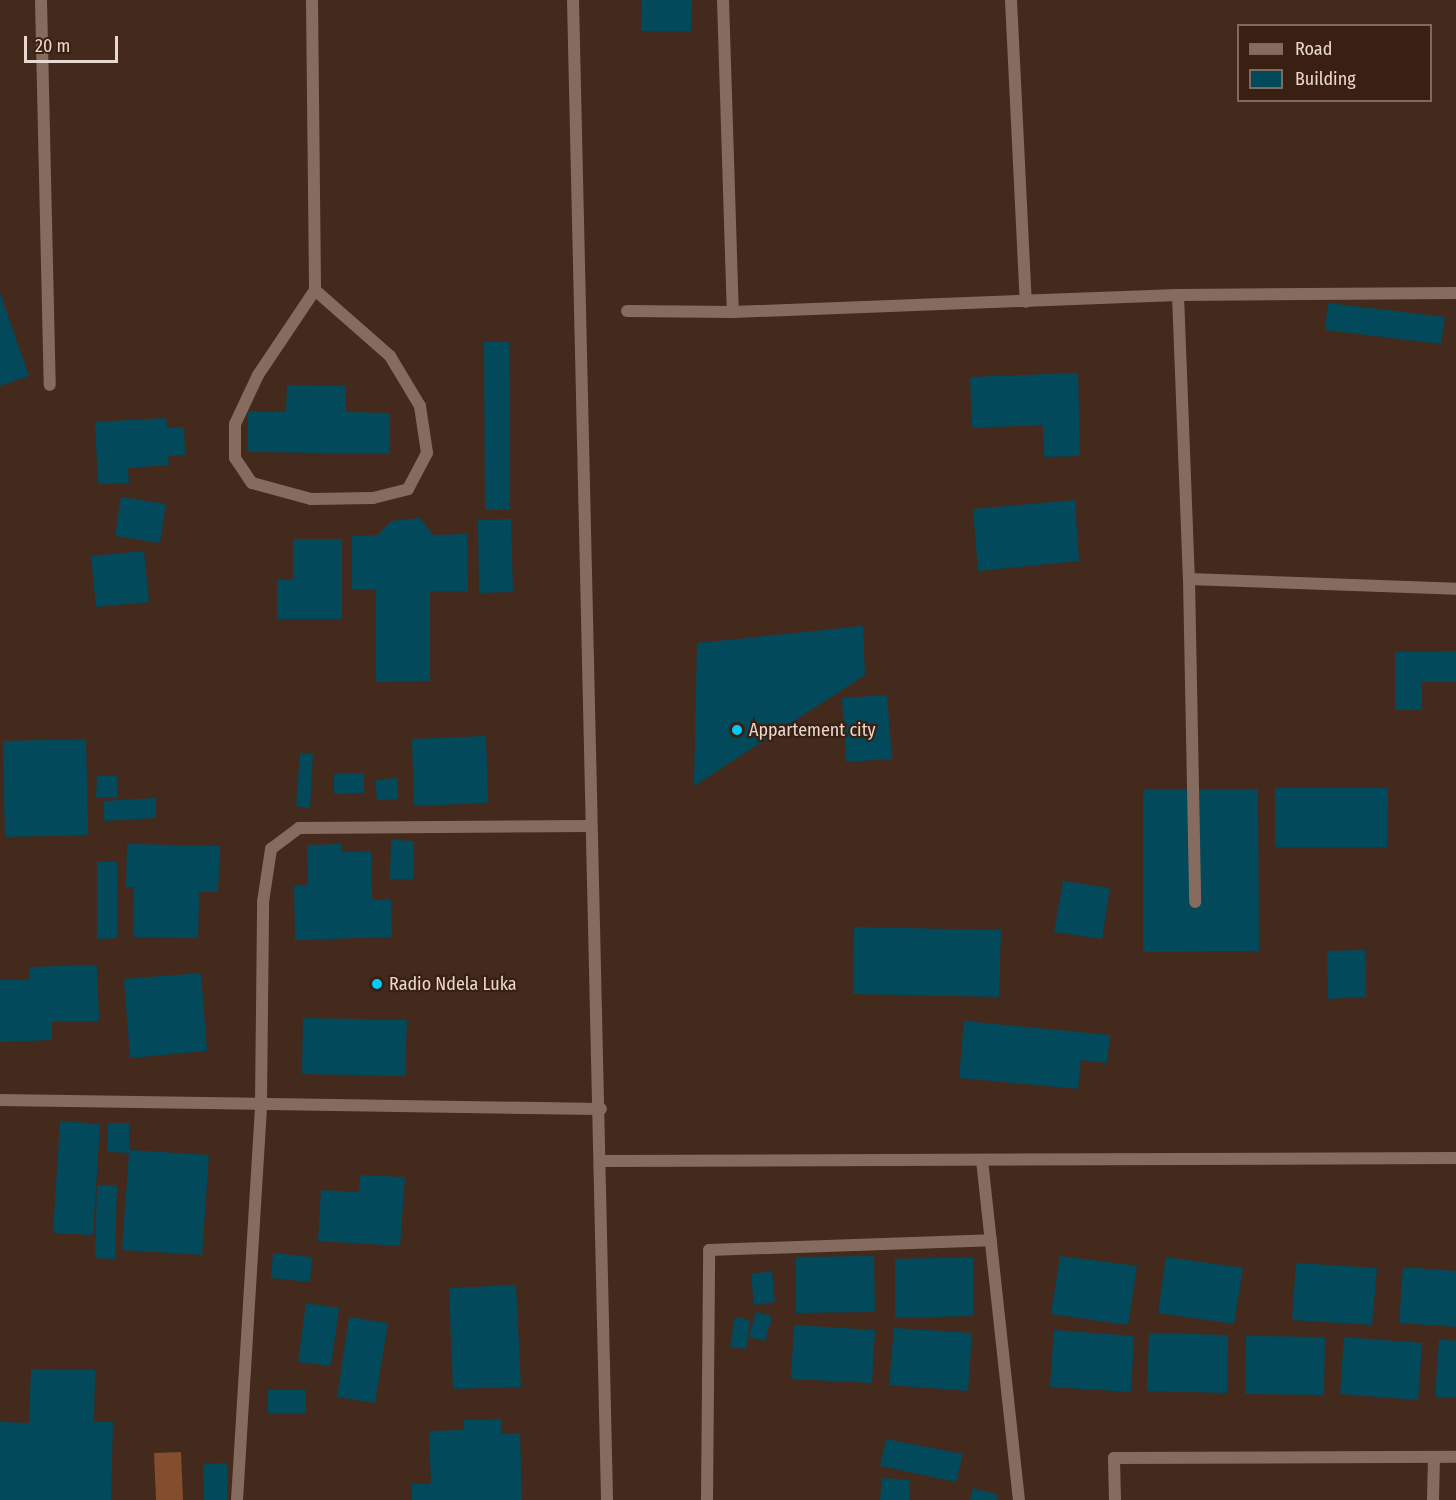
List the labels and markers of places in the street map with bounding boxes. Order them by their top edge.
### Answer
place label: Appartement city [749,719,876,741]
marker: Appartement city [730,723,744,737]
place label: Radio Ndela Luka [389,973,517,995]
marker: Radio Ndela Luka [370,977,384,991]

